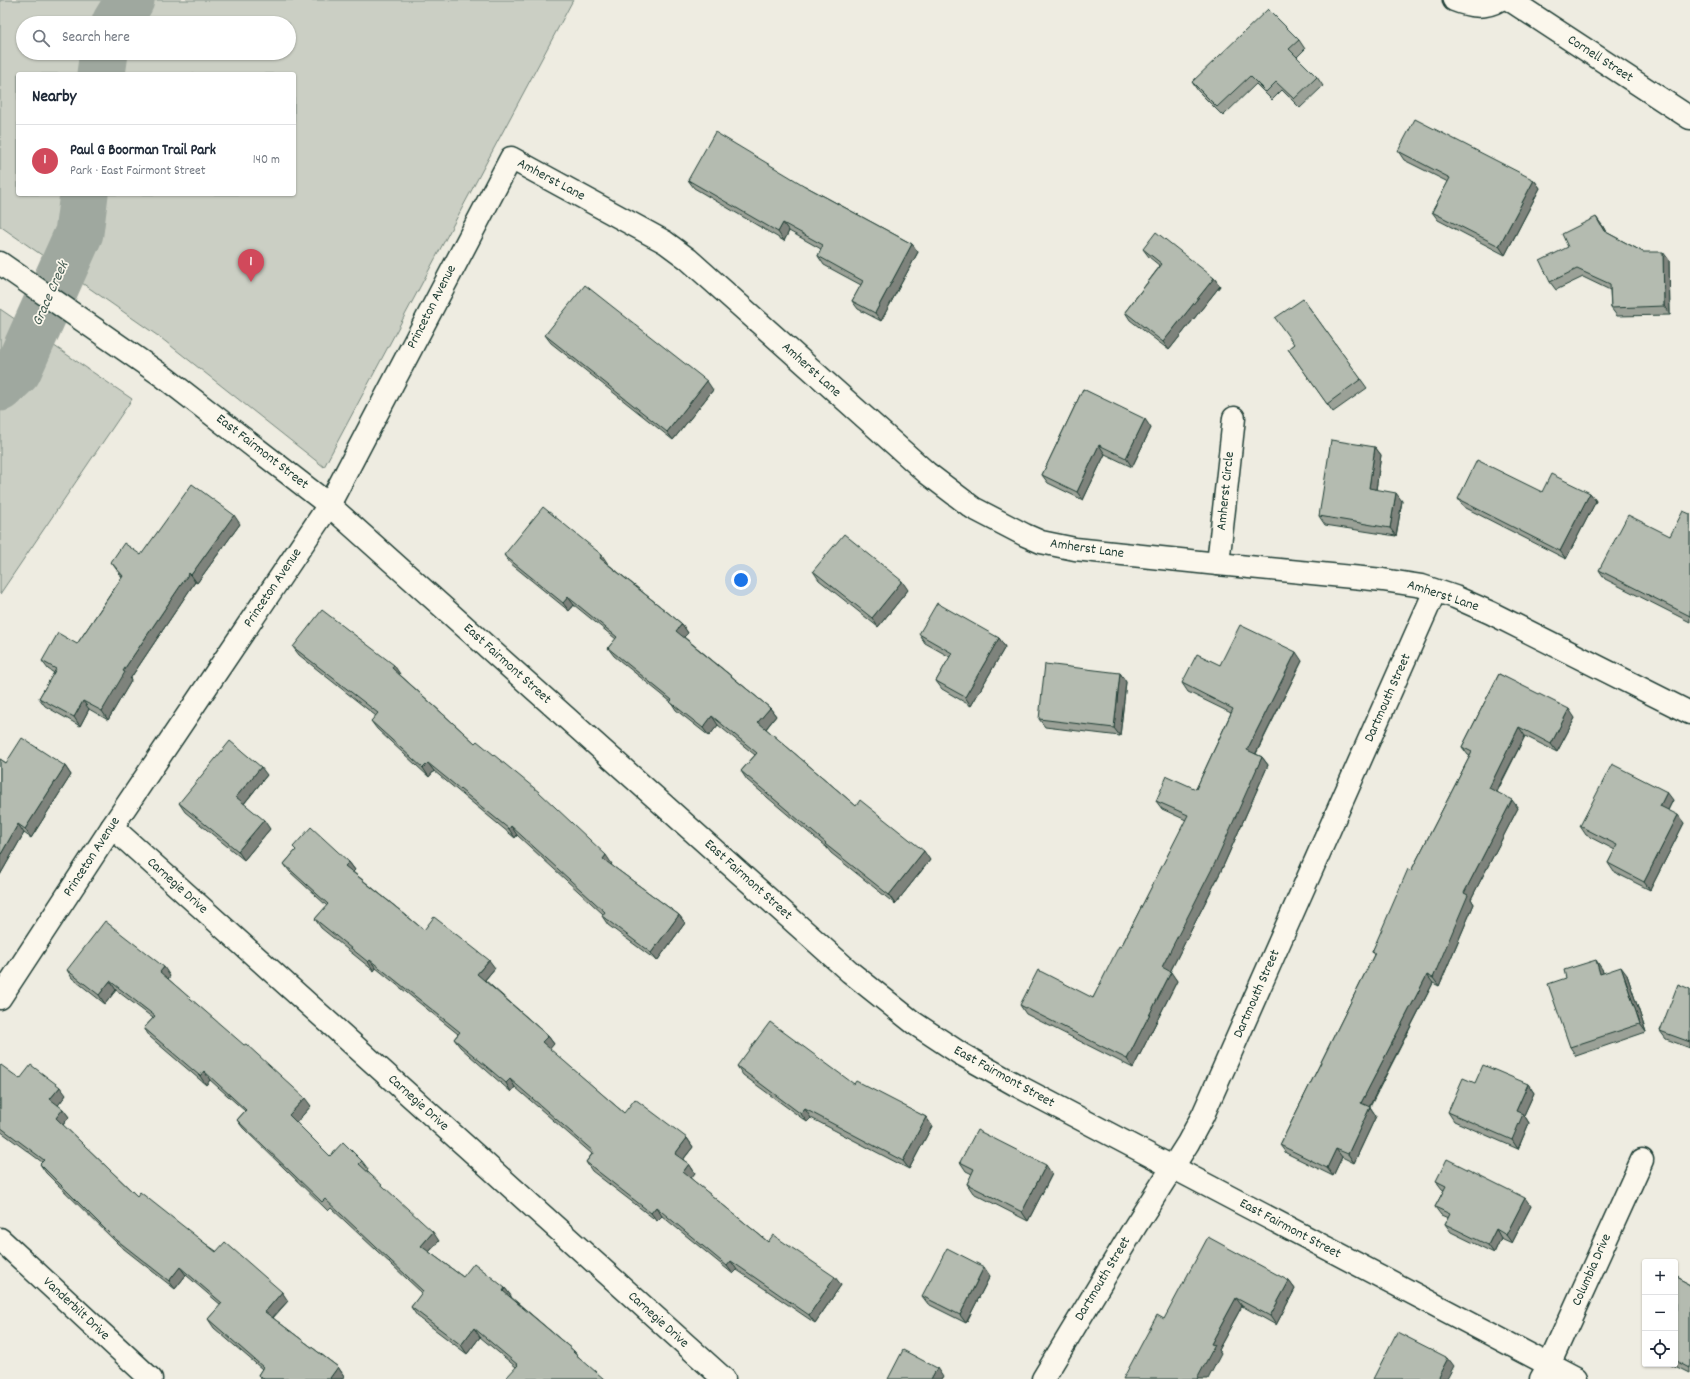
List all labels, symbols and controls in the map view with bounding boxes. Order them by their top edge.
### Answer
search box [16,16,296,60]
icon: search [30,27,52,49]
text: Search here [62,27,130,49]
street label: Cornell Street [1563,30,1637,88]
text: Nearby [32,86,76,110]
text: Paul G Boorman Trail Park [70,140,216,162]
text: 1 [44,151,46,170]
text: 140 m [253,151,280,170]
street label: Amherst Lane [514,154,588,206]
text: Park · East Fairmont Street [70,162,206,181]
pin: 1 [238,249,264,282]
water label: Grace Creek [27,257,76,330]
street label: Princeton Avenue [402,262,462,352]
street label: Amherst Lane [777,338,845,402]
street label: East Fairmont Street [212,409,312,495]
street label: Amherst Circle [1212,451,1240,531]
street label: Amherst Lane [1049,534,1125,564]
street label: Princeton Avenue [239,544,307,632]
your location [731,570,751,590]
street label: Amherst Lane [1405,575,1481,617]
street label: East Fairmont Street [459,619,555,709]
street label: Dartmouth Street [1360,651,1416,745]
street label: Princeton Avenue [59,813,125,901]
street label: East Fairmont Street [700,835,796,925]
street label: Carnegie Drive [142,853,212,919]
street label: Dartmouth Street [1229,947,1285,1041]
street label: East Fairmont Street [950,1041,1058,1113]
street label: Carnegie Drive [383,1070,453,1136]
street label: East Fairmont Street [1236,1194,1344,1264]
street label: Columbia Drive [1567,1231,1617,1309]
street label: Dartmouth Street [1070,1233,1136,1325]
map controls [1642,1259,1678,1367]
button: + [1642,1259,1678,1295]
street label: Vanderbilt Drive [38,1273,114,1345]
street label: Carnegie Drive [623,1287,693,1353]
button: − [1642,1295,1678,1331]
button: locate [1642,1331,1678,1367]

